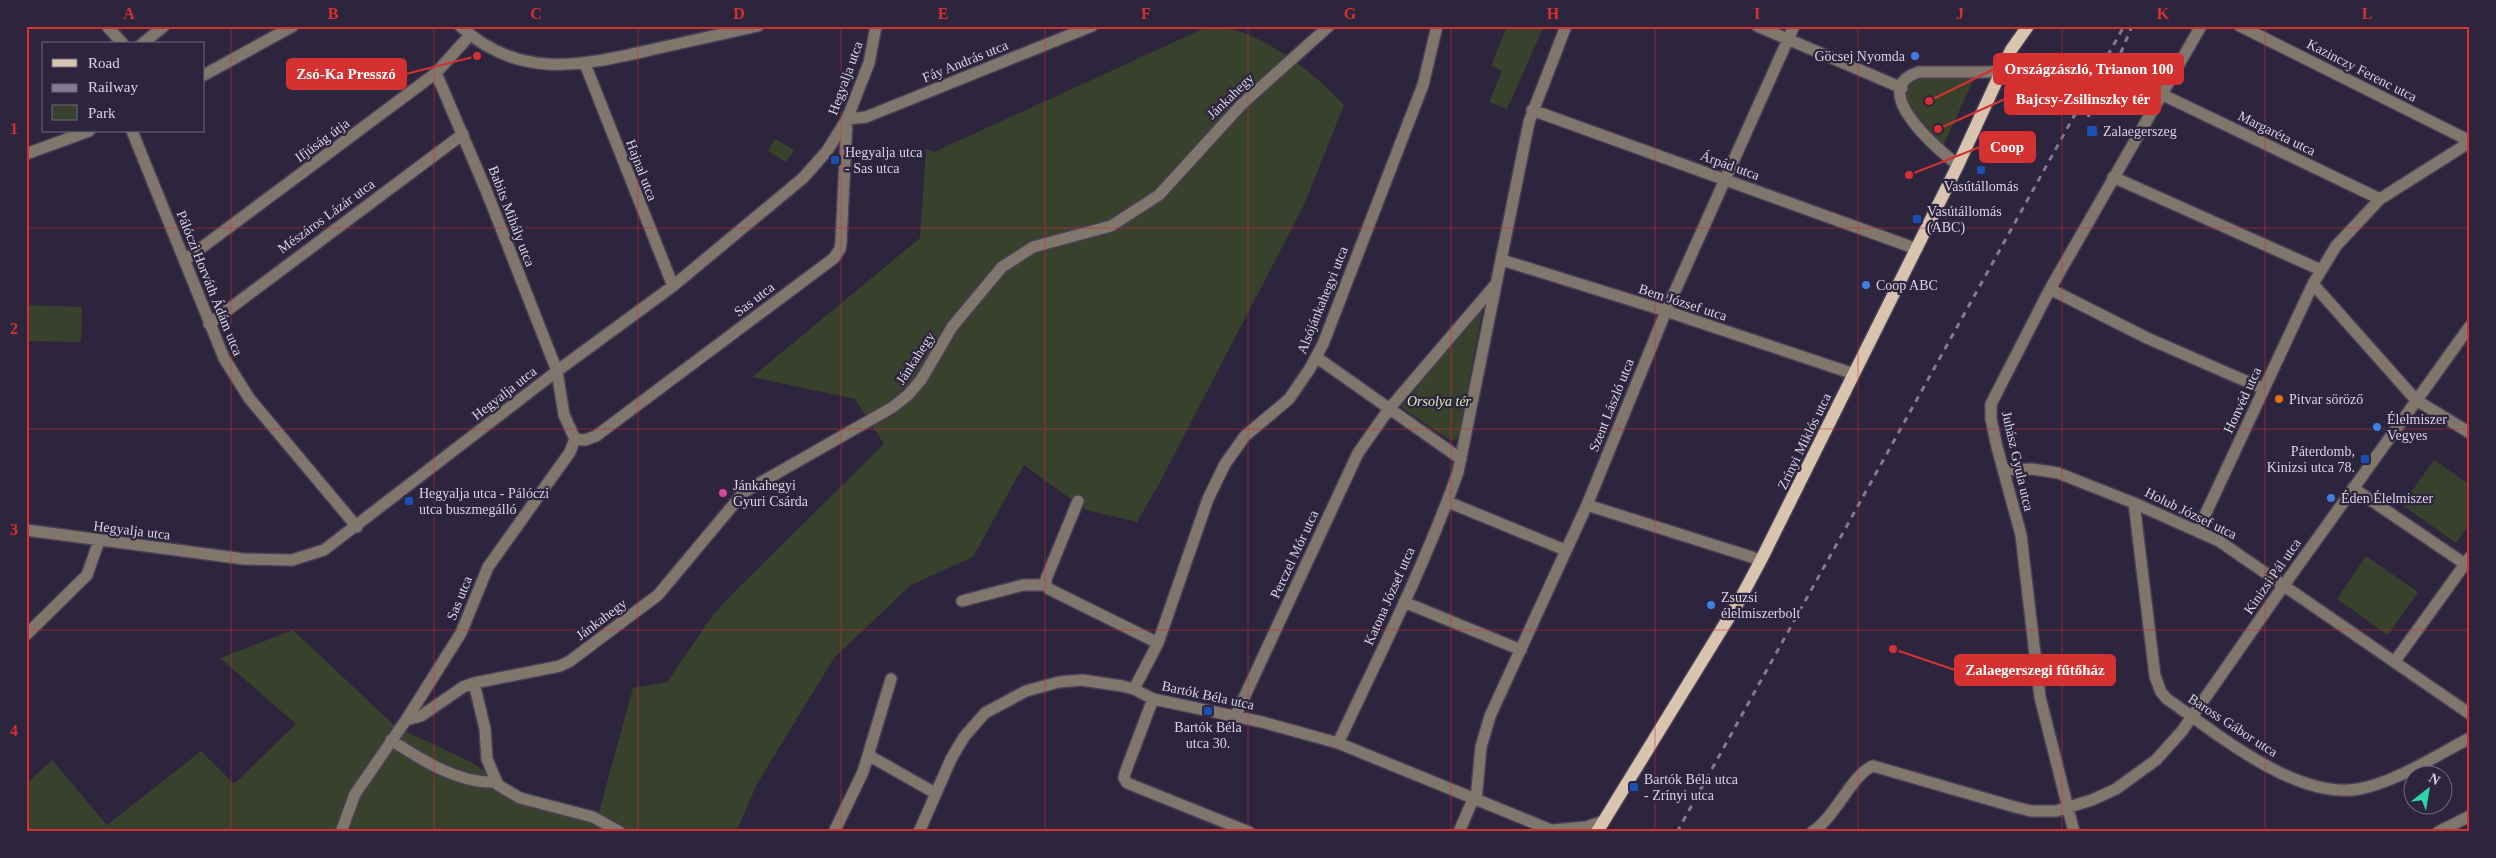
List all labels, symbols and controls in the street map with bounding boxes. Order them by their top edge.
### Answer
text: A [123,5,135,22]
text: B [328,5,339,22]
text: C [530,5,542,22]
text: D [733,5,745,22]
text: E [938,5,948,22]
text: F [1141,5,1151,22]
text: G [1344,5,1357,22]
text: H [1547,5,1560,22]
text: I [1754,5,1760,22]
text: J [1956,5,1964,22]
text: K [2157,5,2170,22]
text: L [2362,5,2372,22]
street label: Kazinczy Ferenc utca [2304,36,2420,105]
street label: Fáy András utca [920,37,1011,85]
street label: Hegyalja utca [825,39,866,117]
legend [42,42,205,132]
place label: Göcsej Nyomda [1814,49,1906,64]
marker: Göcsej Nyomda [1909,50,1921,62]
callout: Országzászló, Trianon 100 [1994,54,2183,84]
text: Road [88,55,120,71]
callout: Zsó-Ka Presszó [287,59,406,89]
text: Országzászló, Trianon 100 [2004,61,2174,77]
text: Zsó-Ka Presszó [296,66,396,82]
street label: Jánkahegy [1204,70,1257,122]
text: Railway [88,79,138,95]
callout: Bajcsy-Zsilinszky tér [2005,84,2160,114]
text: Bajcsy-Zsilinszky tér [2016,91,2151,107]
text: Park [88,105,116,121]
street label: Margaréta utca [2236,108,2319,159]
street label: Ifjúság útja [292,115,353,165]
text: 1 [10,120,18,137]
marker: Zalaegerszeg [2085,124,2099,138]
place label: Zalaegerszeg [2103,124,2177,139]
callout: Coop [1980,132,2035,162]
street label: Hajnal utca [623,138,660,204]
text: Coop [1990,139,2024,155]
place label: Hegyalja utca - Sas utca [845,145,923,176]
street label: Árpád utca [1698,147,1763,183]
marker: Hegyalja utca - Sas utca [829,154,841,166]
street label: Babits Mihály utca [485,164,538,269]
marker: Vasútállomás [1975,164,1987,176]
street label: Mészáros Lázár utca [275,176,378,257]
place label: Vasútállomás [1944,179,2018,194]
place label: Vasútállomás (ABC) [1927,204,2002,236]
street label: Pálóczi Horváth Ádám utca [174,208,247,359]
marker: Vasútállomás (ABC) [1911,213,1923,225]
street label: Alsójánkahegyi utca [1294,243,1351,356]
place label: Coop ABC [1876,278,1938,293]
street label: Sas utca [731,279,778,319]
marker: Coop ABC [1860,279,1872,291]
street label: Bem József utca [1637,281,1730,324]
text: 2 [10,320,18,337]
street label: Jánkahegy [893,329,938,387]
street label: Szent László utca [1586,356,1637,454]
street label: Hegyalja utca [469,363,540,423]
street label: Honvéd utca [2221,364,2265,436]
street label: Zrínyi Miklós utca [1775,390,1835,492]
place label: Pitvar söröző [2289,392,2363,407]
marker: Pitvar söröző [2273,393,2285,405]
park label: Orsolya tér [1407,394,1472,409]
street label: Juhász Gyula utca [1999,410,2036,513]
place label: Élelmiszer Vegyes [2387,411,2447,443]
marker: Élelmiszer Vegyes [2371,421,2383,433]
place label: Páterdomb, Kinizsi utca 78. [2267,444,2355,475]
marker: Páterdomb, Kinizsi utca 78. [2359,453,2371,465]
place label: Jánkahegyi Gyuri Csárda [733,478,809,509]
street label: Holub József utca [2142,485,2240,543]
place label: Hegyalja utca - Pálóczi utca buszmegálló [419,486,549,517]
marker: Jánkahegyi Gyuri Csárda [717,487,729,499]
place label: Éden Élelmiszer [2341,490,2433,506]
marker: Éden Élelmiszer [2325,492,2337,504]
marker: Hegyalja utca - Pálóczi utca buszmegálló [403,495,415,507]
street label: Perczel Mór utca [1267,507,1322,601]
street label: Hegyalja utca [93,518,172,543]
text: 3 [10,521,18,538]
street label: Kinizsi Pál utca [2241,535,2304,617]
street label: Katona József utca [1361,544,1418,648]
street label: Sas utca [444,573,475,622]
place label: Zsuzsi élelmiszerbolt [1721,590,1800,621]
street label: Jánkahegy [573,596,629,643]
marker: Zsuzsi élelmiszerbolt [1705,599,1717,611]
callout: Zalaegerszegi fűtőház [1955,655,2115,685]
text: Zalaegerszegi fűtőház [1965,662,2105,678]
street label: Bartók Béla utca [1160,678,1256,713]
street label: Baross Gábor utca [2185,691,2281,760]
marker: Bartók Béla utca 30. [1202,705,1214,717]
place label: Bartók Béla utca 30. [1174,720,1242,751]
text: 4 [10,722,18,739]
north arrow [2404,766,2454,816]
text: N [2426,770,2443,788]
place label: Bartók Béla utca - Zrínyi utca [1644,772,1739,803]
marker: Bartók Béla utca - Zrínyi utca [1628,781,1640,793]

